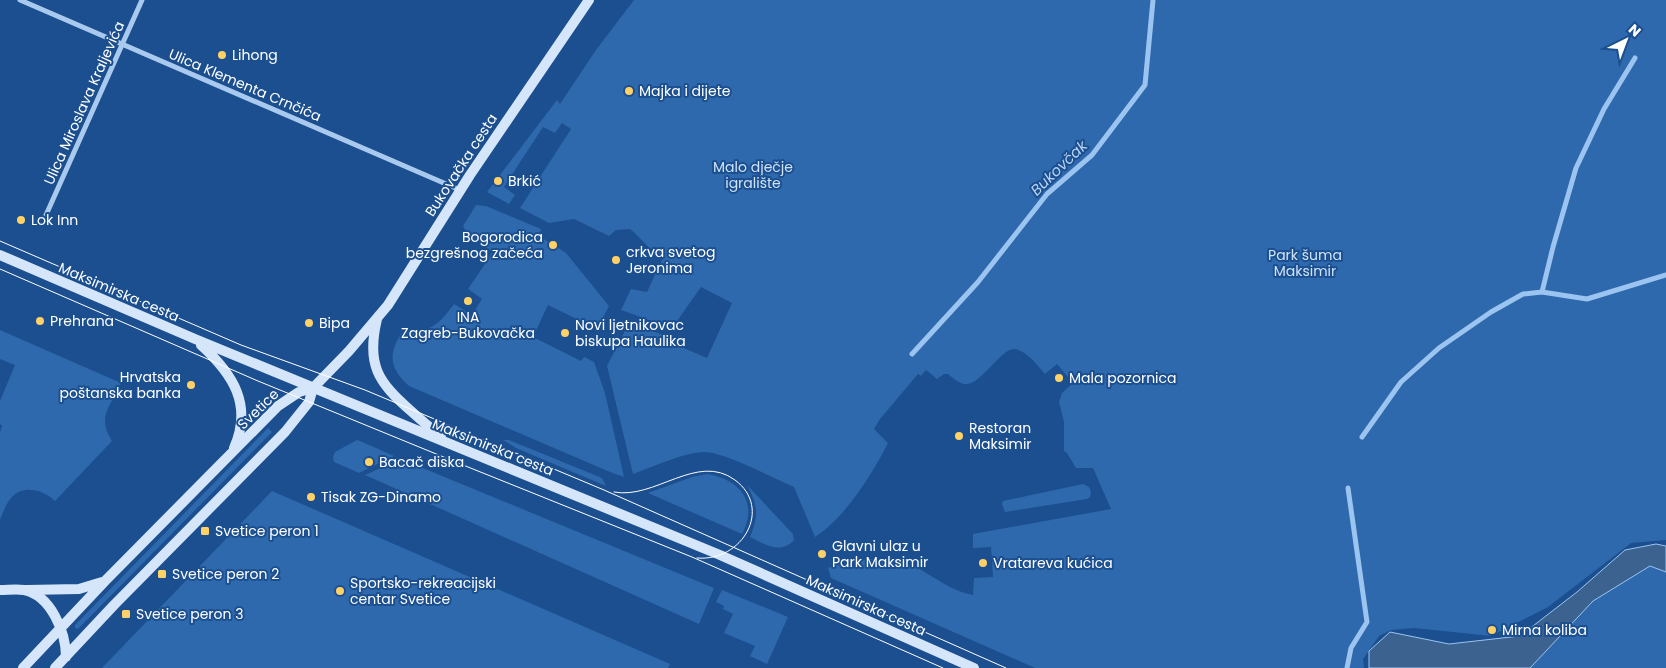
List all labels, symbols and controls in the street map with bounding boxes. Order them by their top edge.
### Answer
north arrow [1601,15,1651,65]
street label: Ulica Miroslava Kraljevića [39,18,129,188]
text: N [1624,19,1645,41]
street label: Ulica Klementa Crnčića [166,44,324,126]
place label: Lihong [232,45,278,65]
marker: Lihong [216,49,228,61]
place label: Majka i dijete [639,81,731,101]
marker: Majka i dijete [623,85,635,97]
street label: Bukovačka cesta [420,110,502,220]
water label: Bukovčak [1026,134,1093,200]
park label: Malo dječje igralište [713,157,793,193]
place label: Brkić [508,171,541,191]
marker: Brkić [492,175,504,187]
place label: Lok Inn [31,210,78,230]
marker: Lok Inn [15,214,27,226]
place label: Bogorodica bezgrešnog začeća [406,227,543,263]
marker: Bogorodica bezgrešnog začeća [547,239,559,251]
place label: crkva svetog Jeronima [626,242,715,278]
park label: Park šuma Maksimir [1268,245,1342,281]
marker: crkva svetog Jeronima [610,254,622,266]
street label: Maksimirska cesta [56,258,182,326]
marker: INA Zagreb-Bukovačka [462,295,474,307]
place label: INA Zagreb-Bukovačka [401,307,535,343]
place label: Prehrana [50,311,114,331]
place label: Bipa [319,313,350,333]
marker: Prehrana [34,315,46,327]
place label: Novi ljetnikovac biskupa Haulika [575,315,686,351]
marker: Bipa [303,317,315,329]
marker: Novi ljetnikovac biskupa Haulika [559,327,571,339]
place label: Hrvatska poštanska banka [59,367,181,403]
place label: Mala pozornica [1069,368,1177,388]
marker: Mala pozornica [1053,372,1065,384]
marker: Hrvatska poštanska banka [185,379,197,391]
street label: Svetice [233,384,283,434]
street label: Maksimirska cesta [429,414,557,480]
place label: Restoran Maksimir [969,418,1032,454]
marker: Restoran Maksimir [953,430,965,442]
place label: Bacač diska [379,452,464,472]
marker: Bacač diska [363,456,375,468]
place label: Tisak ZG-Dinamo [321,487,441,507]
marker: Tisak ZG-Dinamo [305,491,317,503]
place label: Svetice peron 1 [215,521,319,541]
marker: Svetice peron 1 [199,525,211,537]
place label: Glavni ulaz u Park Maksimir [832,536,928,572]
marker: Glavni ulaz u Park Maksimir [816,548,828,560]
place label: Vratareva kućica [993,553,1113,573]
marker: Vratareva kućica [977,557,989,569]
place label: Svetice peron 2 [172,564,279,584]
marker: Svetice peron 2 [156,568,168,580]
street label: Maksimirska cesta [803,570,929,640]
place label: Sportsko-rekreacijski centar Svetice [350,573,496,609]
marker: Sportsko-rekreacijski centar Svetice [334,585,346,597]
place label: Svetice peron 3 [136,604,243,624]
marker: Svetice peron 3 [120,608,132,620]
place label: Mirna koliba [1502,620,1587,640]
marker: Mirna koliba [1486,624,1498,636]

